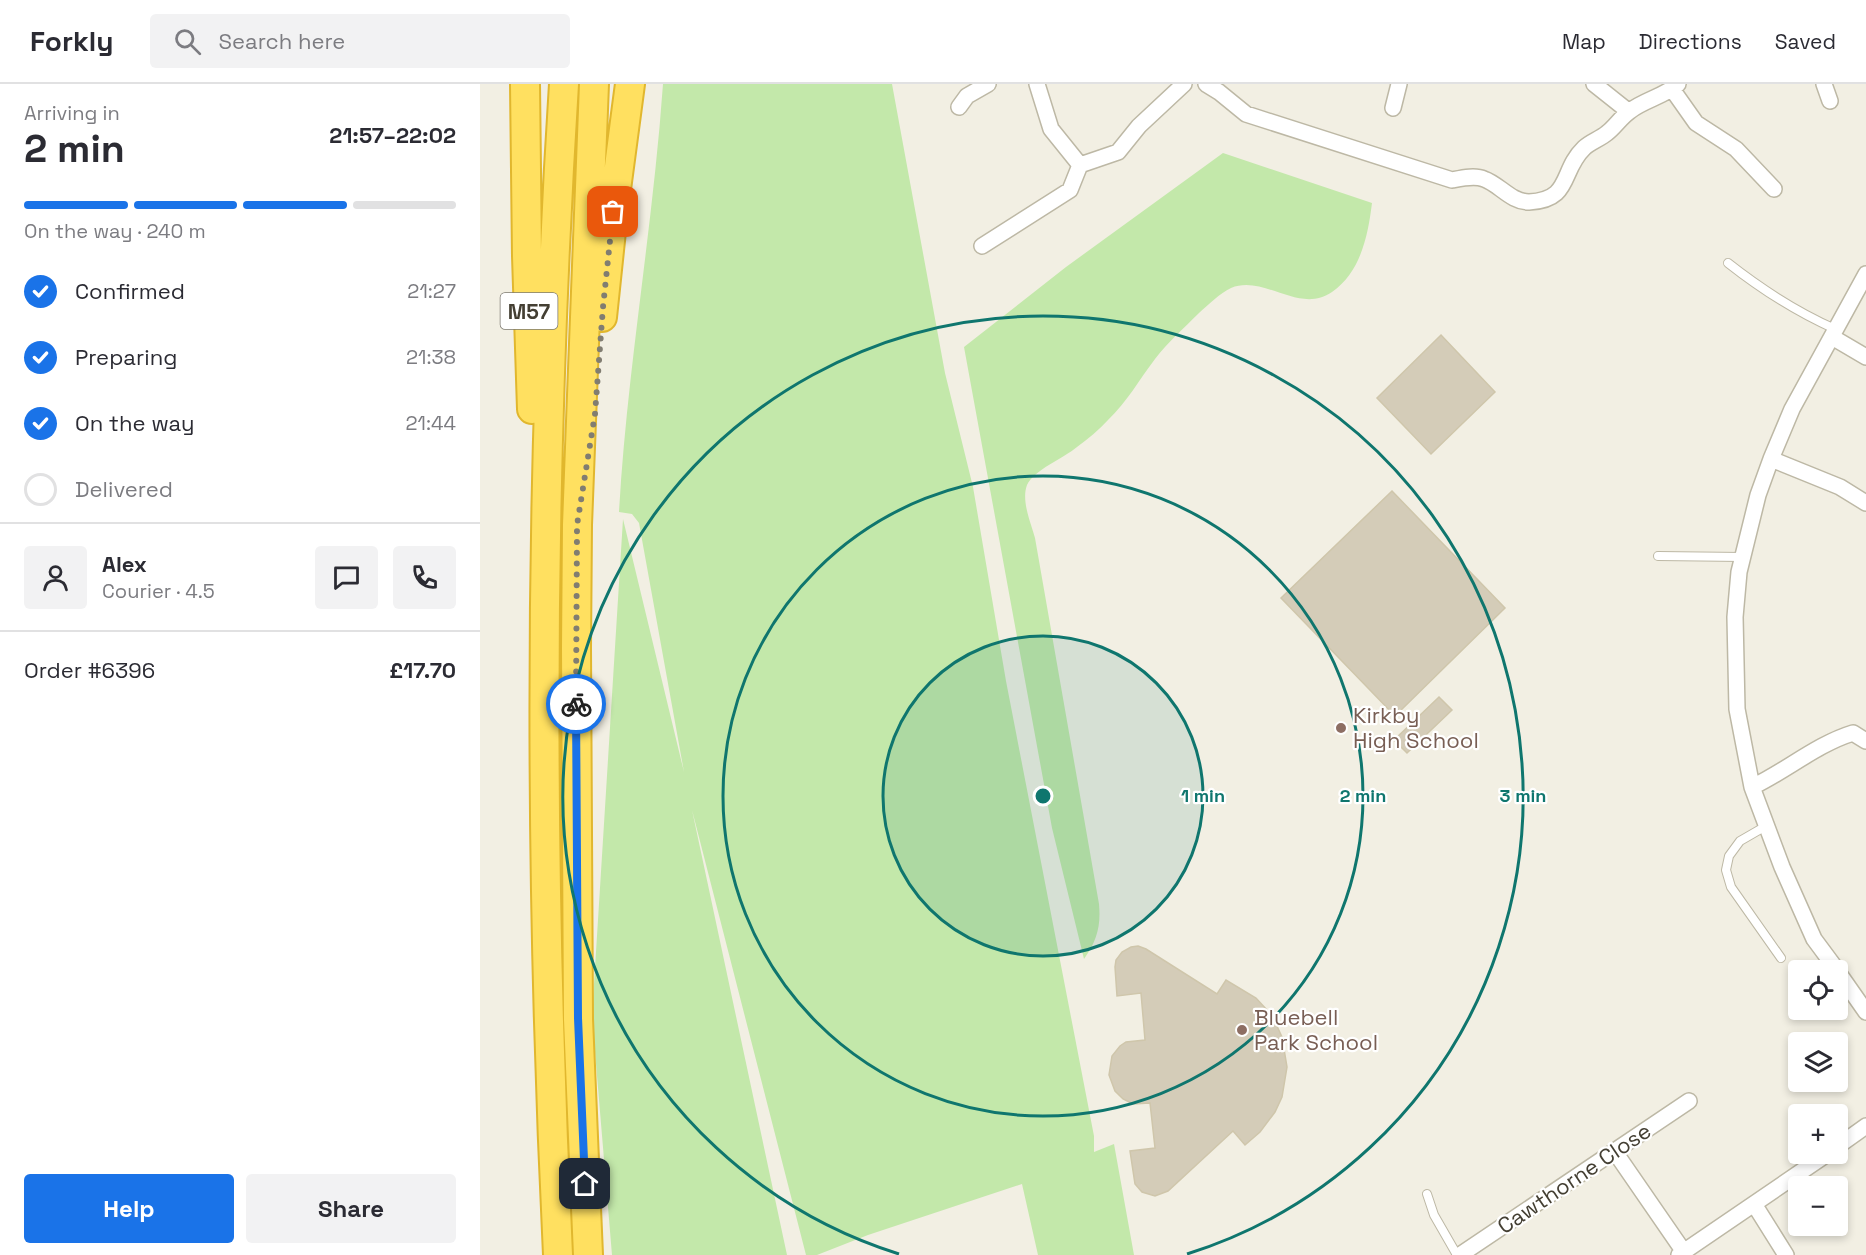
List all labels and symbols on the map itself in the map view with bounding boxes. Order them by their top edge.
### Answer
pin [587,186,638,237]
road number: M57 [500,293,558,329]
courier [546,674,606,734]
place label: Kirkby High School [1353,701,1479,754]
marker: Kirkby High School [1334,721,1348,735]
text: 1 min [1181,784,1225,807]
text: 2 min [1340,784,1386,807]
text: 3 min [1500,784,1546,807]
centre of rings [1033,786,1053,806]
place label: Bluebell Park School [1254,1003,1378,1056]
marker: Bluebell Park School [1235,1023,1249,1037]
street label: Cawthorne Close [1492,1116,1656,1240]
pin [559,1158,610,1209]

